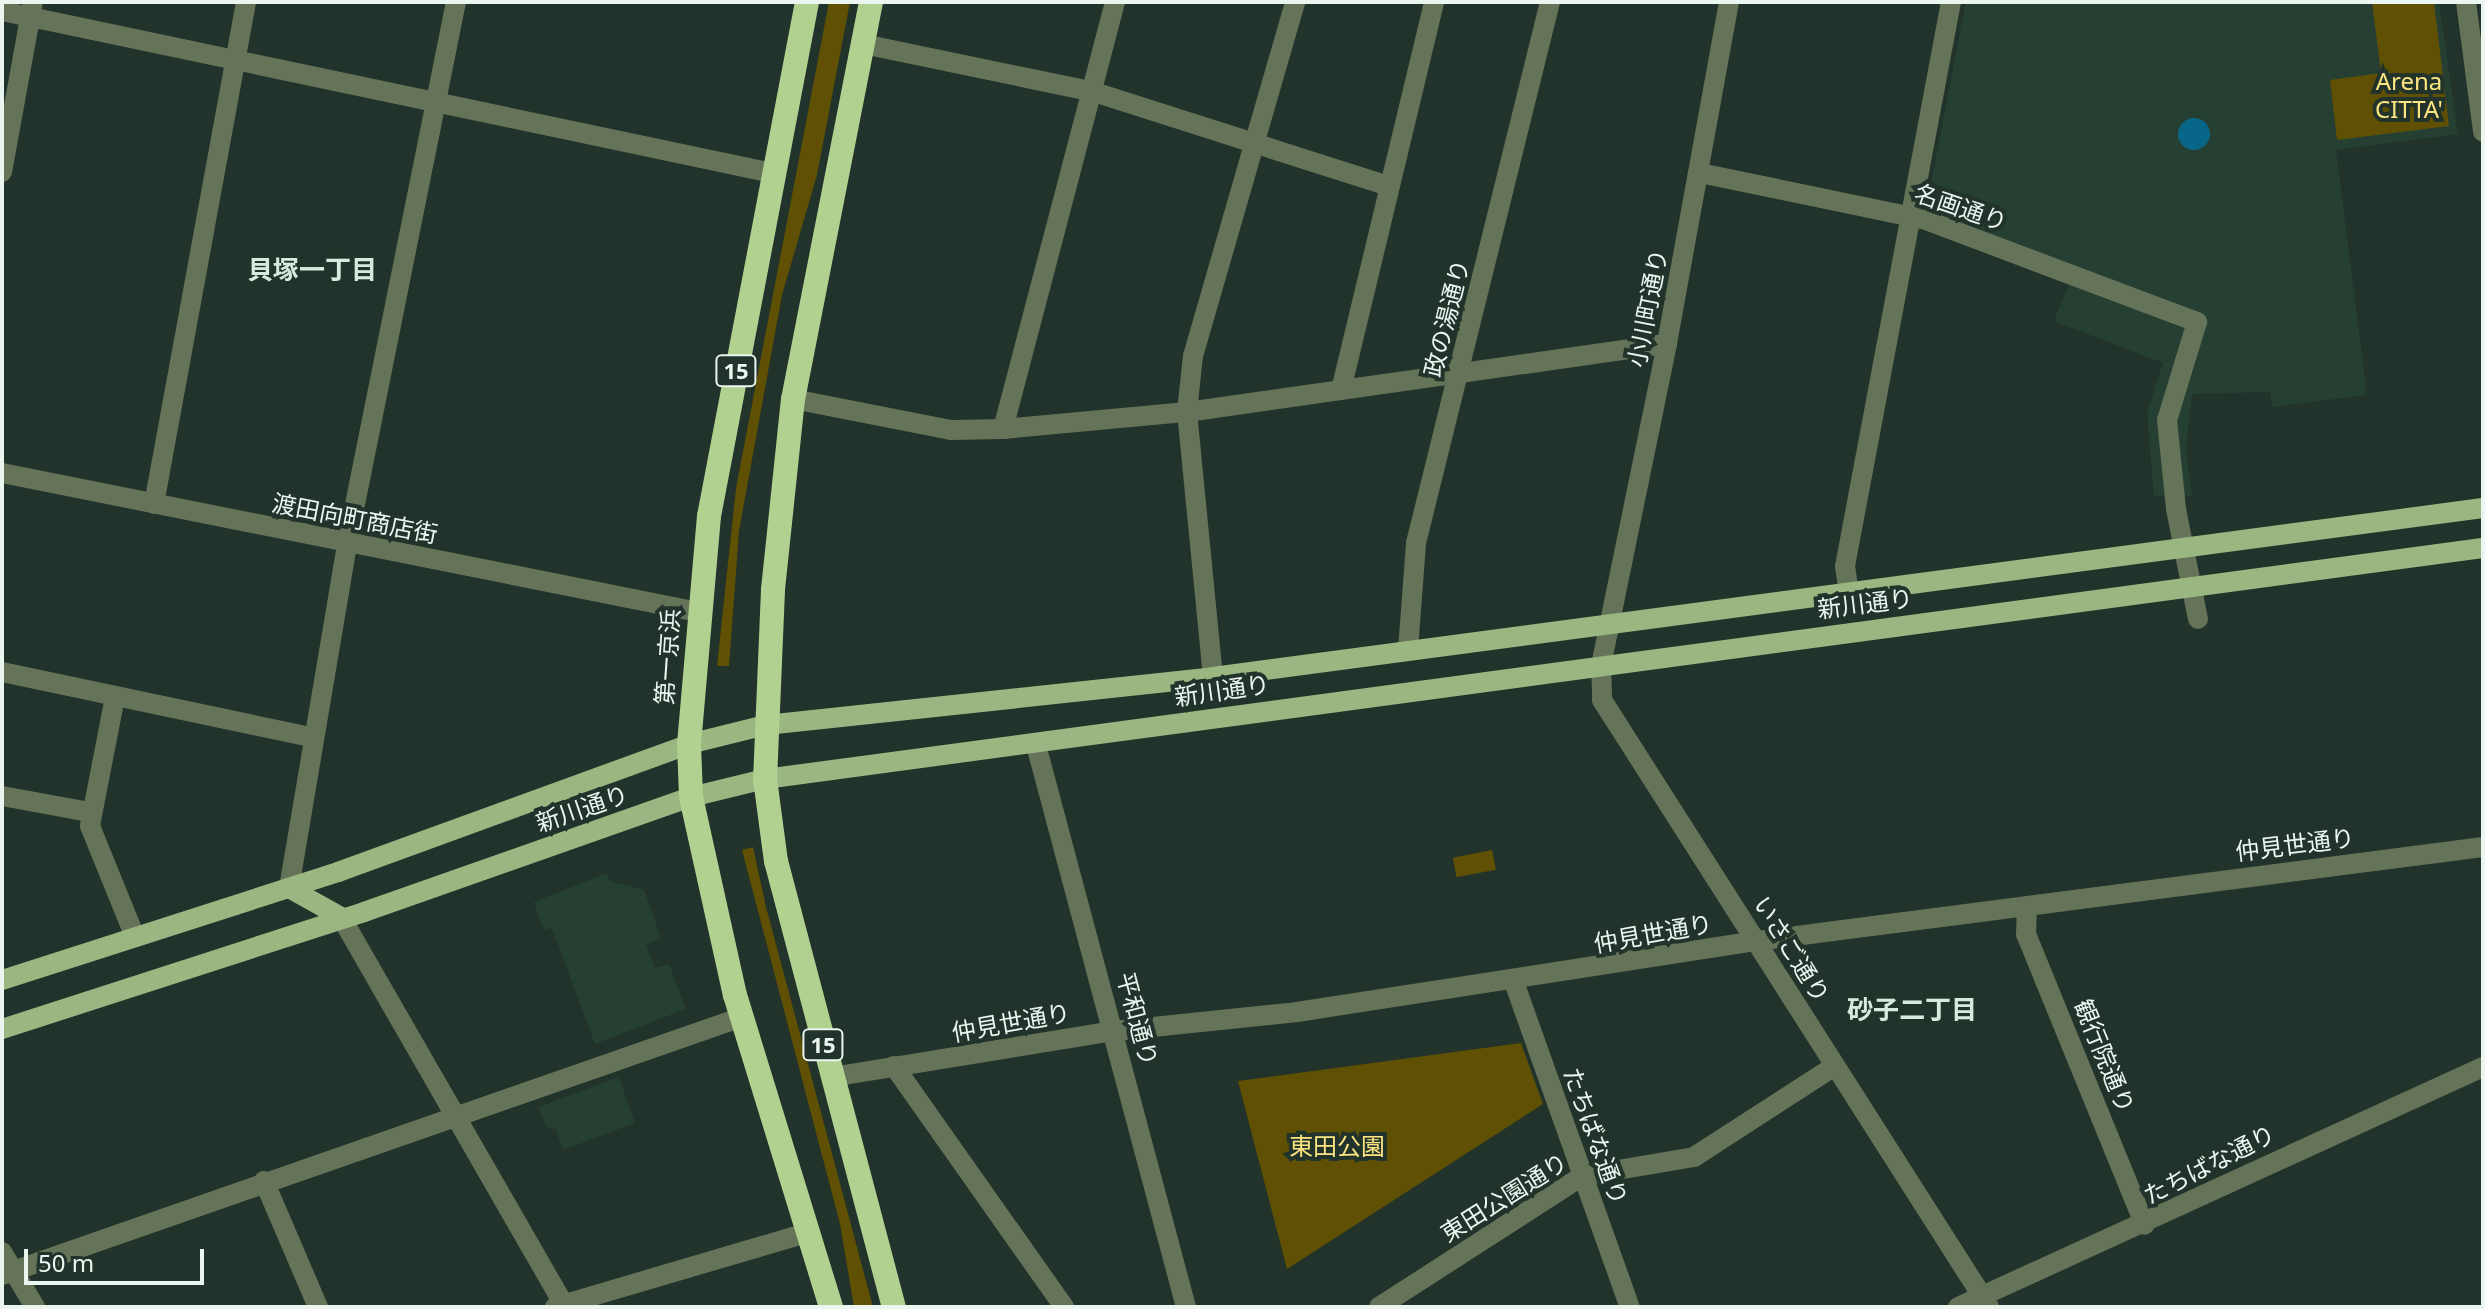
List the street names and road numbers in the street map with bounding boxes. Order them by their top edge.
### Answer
street label: 名画通り [1911,178,2011,236]
street label: 小川町通り [1621,246,1673,370]
street label: 政の湯通り [1418,256,1474,380]
road number: 15 [714,353,758,389]
street label: 渡田向町商店街 [270,488,440,548]
street label: 新川通り [1816,583,1914,623]
street label: 第一京浜 [649,608,685,706]
street label: 新川通り [1172,669,1272,711]
street label: 新川通り [532,779,632,837]
street label: 仲見世通り [2234,822,2356,866]
street label: いさご通り [1748,890,1836,1008]
street label: 仲見世通り [1591,908,1715,958]
street label: 平和通り [1112,969,1164,1069]
street label: 観行院通り [2069,995,2141,1117]
street label: 仲見世通り [949,997,1073,1047]
road number: 15 [801,1027,845,1063]
street label: たちばな通り [1558,1063,1634,1209]
street label: たちばな通り [2138,1118,2280,1210]
street label: 東田公園通り [1435,1147,1573,1247]

